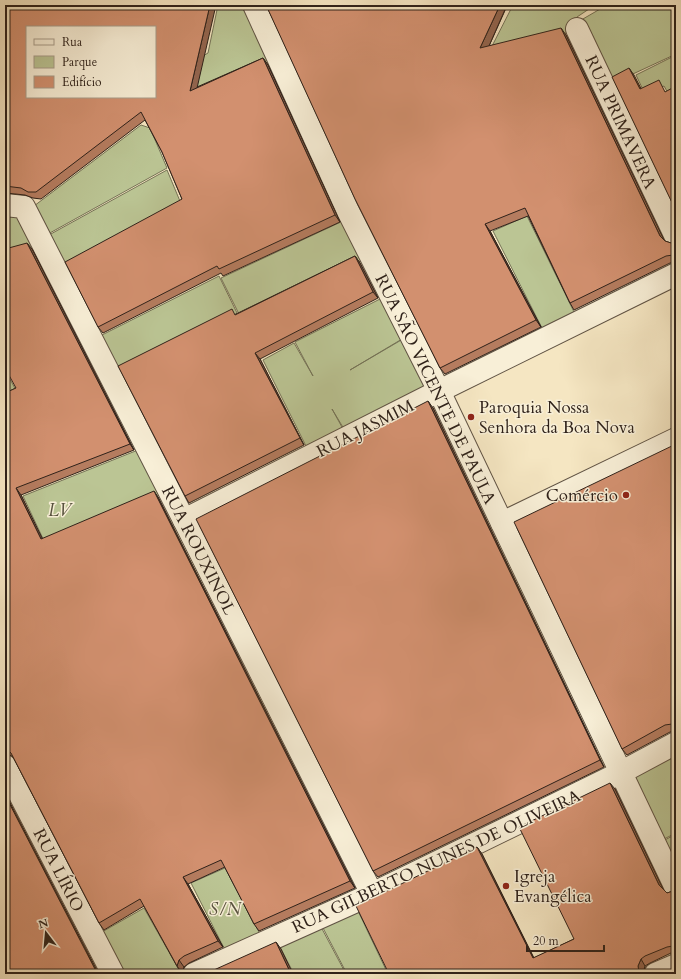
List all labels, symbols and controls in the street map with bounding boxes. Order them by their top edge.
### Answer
legend [26,26,156,98]
text: Rua [62,34,83,50]
street label: RUA PRIMAVERA [580,52,662,194]
text: Parque [62,54,97,70]
text: Edifício [62,74,102,90]
street label: RUA SÃO VICENTE DE PAULA [370,270,502,509]
street label: RUA JASMIM [313,394,418,463]
place label: Paroquia Nossa Senhora da Boa Nova [479,396,635,439]
marker: Paroquia Nossa Senhora da Boa Nova [466,412,476,422]
street label: RUA ROUXINOL [156,482,241,619]
place label: Comércio [546,484,618,507]
marker: Comércio [621,490,631,500]
park label: LV [48,499,74,522]
street label: RUA GILBERTO NUNES DE OLIVEIRA [288,784,585,939]
street label: RUA LÍRIO [28,825,89,916]
place label: Igreja Evangélica [514,865,592,908]
marker: Igreja Evangélica [501,881,511,891]
park label: S/N [209,898,243,921]
north arrow [26,913,66,953]
text: N [37,915,50,932]
scale bar [527,927,604,953]
text: 20 m [533,933,560,949]

